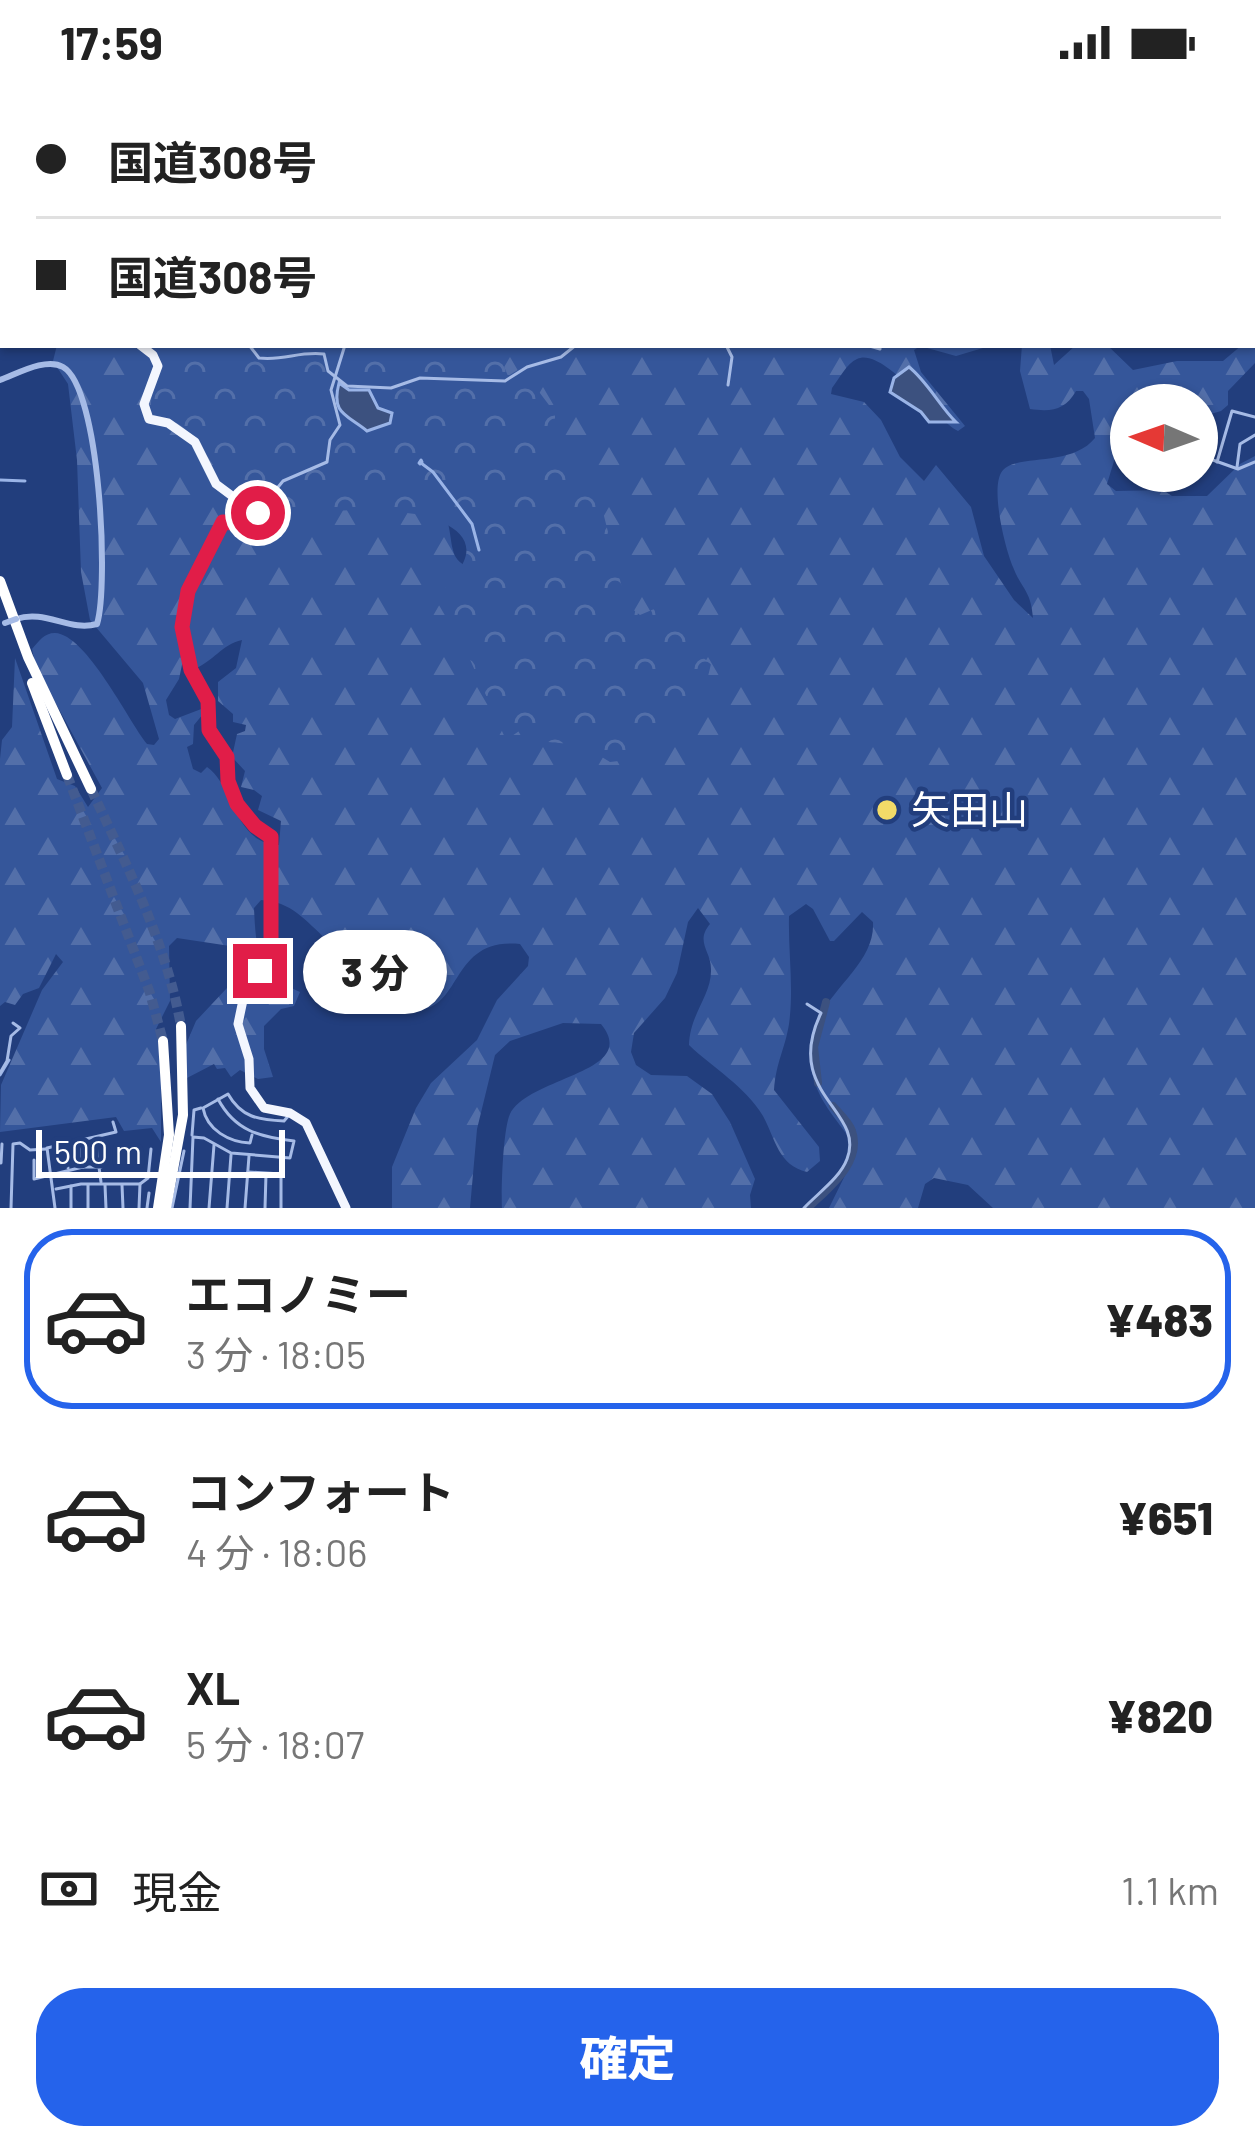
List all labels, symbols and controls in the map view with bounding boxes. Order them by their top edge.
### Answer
text: 17:59 [60,15,163,69]
text: 国道308号 [108,134,317,188]
text: 国道308号 [108,249,317,303]
north arrow [1110,384,1218,492]
map controls [1110,384,1218,492]
route start [231,486,285,540]
place label: 矢田山 [911,785,1028,832]
marker: 矢田山 [874,797,900,823]
callout: 3 分 [302,929,446,1013]
route end [233,944,287,998]
text: 3 分 [341,948,409,995]
scale bar [36,1124,285,1177]
text: 500 m [54,1131,142,1171]
icon: car [42,1265,150,1373]
text: エコノミー [186,1266,411,1320]
text: ¥483 [1105,1292,1213,1346]
text: 3 分 · 18:05 [186,1330,366,1377]
icon: car [42,1463,150,1571]
text: コンフォート [186,1464,455,1518]
text: ¥651 [1117,1490,1213,1544]
text: 4 分 · 18:06 [186,1528,367,1575]
text: XL [186,1660,240,1714]
icon: car [42,1661,150,1769]
text: ¥820 [1106,1688,1213,1742]
text: 5 分 · 18:07 [186,1720,364,1767]
icon: cash [36,1856,102,1922]
text: 現金 [132,1864,222,1918]
text: 1.1 km [1121,1866,1219,1913]
button: 確定 [36,1988,1219,2126]

